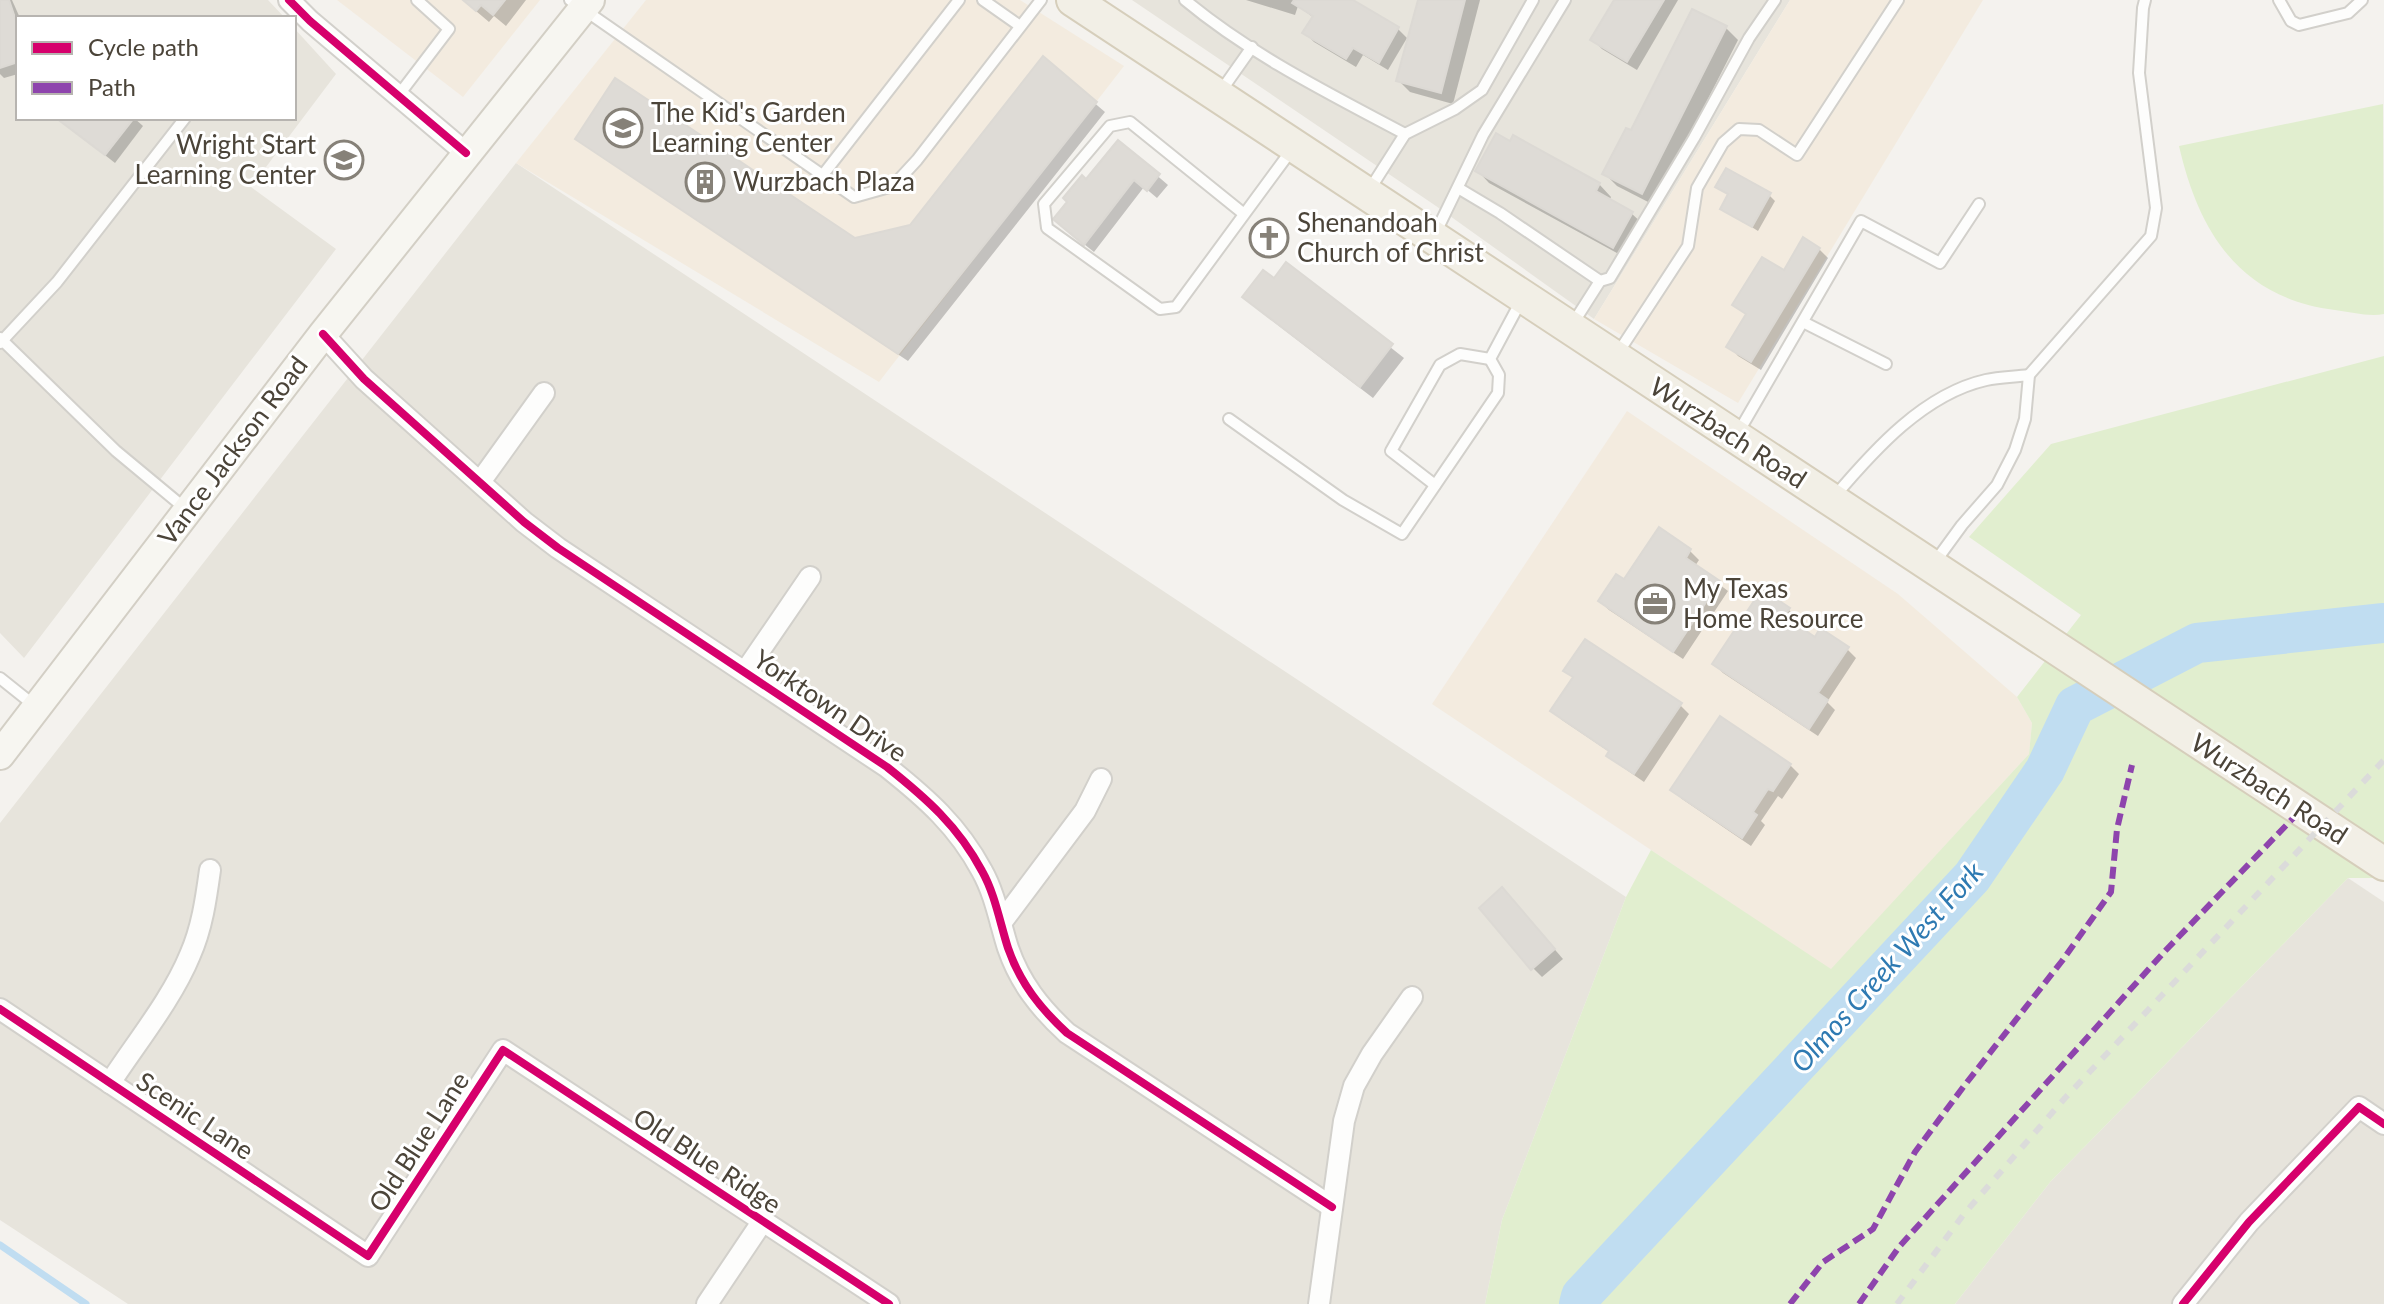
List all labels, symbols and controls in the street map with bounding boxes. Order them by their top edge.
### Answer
legend [16,16,296,120]
text: Cycle path [88,32,199,61]
text: Path [88,72,136,101]
place label: The Kid's Garden Learning Center [651,96,846,158]
school or university icon: The Kid's Garden Learning Center [602,107,644,149]
place label: Wright Start Learning Center [134,128,317,190]
school or university icon: Wright Start Learning Center [323,139,365,181]
building icon: Wurzbach Plaza [684,161,726,203]
place label: Wurzbach Plaza [733,165,915,197]
place label: Shenandoah Church of Christ [1297,206,1484,268]
church icon: Shenandoah Church of Christ [1248,217,1290,259]
street label: Vance Jackson Road [151,349,314,551]
street label: Wurzbach Road [1644,370,1813,495]
place label: My Texas Home Resource [1683,572,1863,634]
office icon: My Texas Home Resource [1634,583,1676,625]
street label: Yorktown Drive [748,642,913,768]
street label: Wurzbach Road [2185,726,2354,851]
water label: Olmos Creek West Fork [1783,854,1990,1078]
street label: Scenic Lane [131,1064,260,1166]
street label: Old Blue Lane [361,1066,475,1217]
street label: Old Blue Ridge [628,1101,787,1220]

